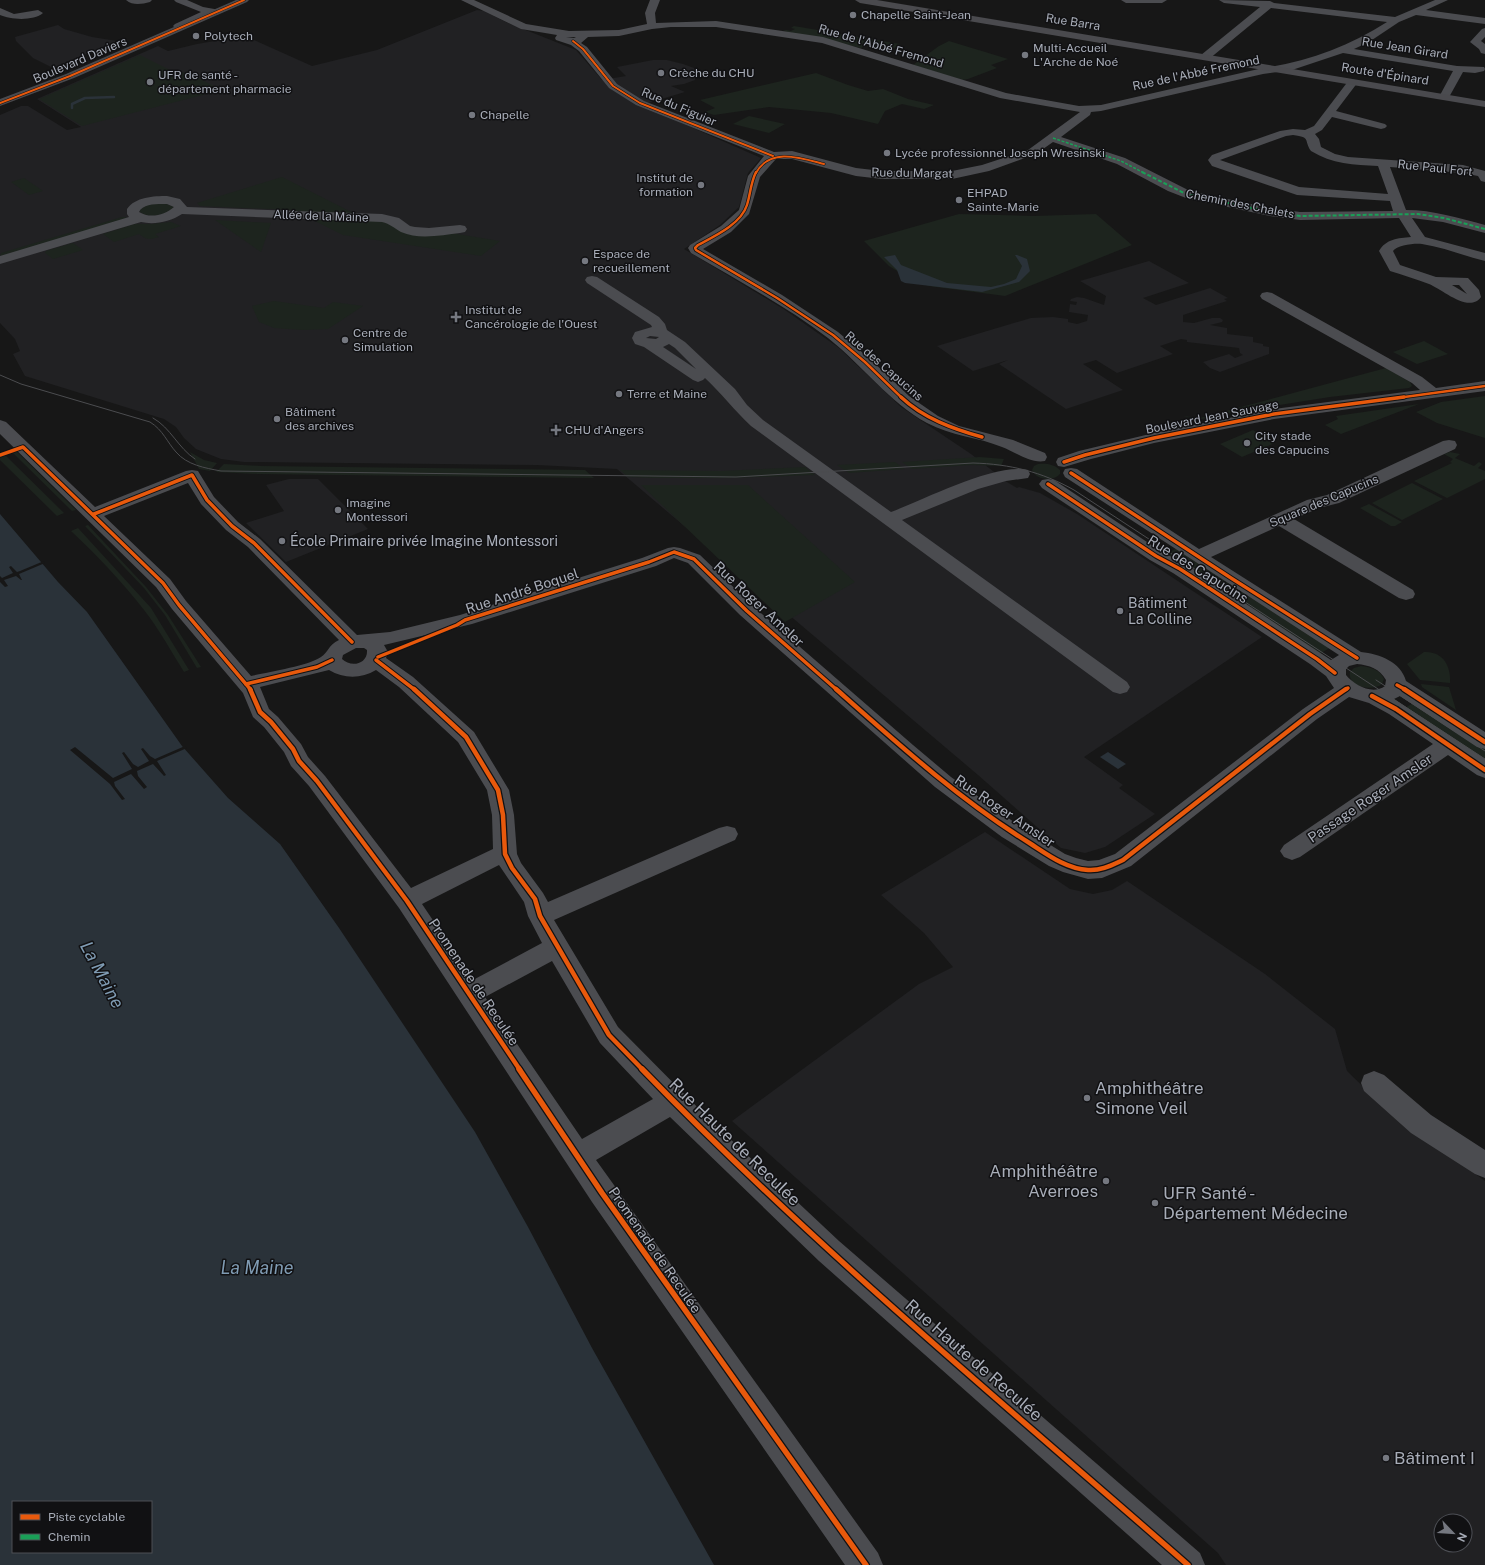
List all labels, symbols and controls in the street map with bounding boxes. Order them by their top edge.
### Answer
place label: Chapelle Saint-Jean [861,8,971,22]
marker: Chapelle Saint-Jean [848,10,858,20]
street label: Rue Barra [1045,11,1101,33]
street label: Rue de l'Abbé Fremond [817,21,945,71]
place label: Polytech [204,29,253,43]
marker: Polytech [191,31,201,41]
street label: Boulevard Daviers [31,34,129,86]
street label: Rue Jean Girard [1361,34,1449,62]
place label: Multi-Accueil L'Arche de Noé [1033,41,1118,69]
marker: Multi-Accueil L'Arche de Noé [1020,50,1030,60]
street label: Rue de l'Abbé Fremond [1131,53,1261,93]
street label: Route d'Épinard [1340,60,1430,88]
place label: Crèche du CHU [669,66,754,80]
place label: UFR de santé - département pharmacie [158,68,292,96]
marker: Crèche du CHU [656,68,666,78]
marker: UFR de santé - département pharmacie [145,77,155,87]
street label: Rue du Figuier [639,85,719,129]
place label: Chapelle [480,108,530,122]
marker: Chapelle [467,110,477,120]
place label: Lycée professionnel Joseph Wresinski [895,146,1105,160]
marker: Lycée professionnel Joseph Wresinski [882,148,892,158]
street label: Rue Paul Fort [1397,157,1474,179]
street label: Rue du Margat [871,165,953,181]
place label: Institut de formation [636,171,693,199]
marker: Institut de formation [696,180,706,190]
place label: EHPAD Sainte-Marie [967,186,1039,214]
street label: Chemin des Chalets [1185,187,1295,221]
marker: EHPAD Sainte-Marie [954,195,964,205]
street label: Allée de la Maine [273,207,369,225]
place label: Espace de recueillement [593,247,670,275]
marker: Espace de recueillement [580,256,590,266]
place label: Institut de Cancérologie de l'Ouest [465,303,598,331]
marker: Institut de Cancérologie de l'Ouest [450,311,462,323]
place label: Centre de Simulation [353,326,413,354]
street label: Rue des Capucins [842,328,926,404]
marker: Centre de Simulation [340,335,350,345]
place label: Terre et Maine [627,387,707,401]
marker: Terre et Maine [614,389,624,399]
street label: Boulevard Jean Sauvage [1144,397,1280,437]
place label: Bâtiment des archives [285,405,354,433]
marker: Bâtiment des archives [272,414,282,424]
place label: CHU d'Angers [565,423,644,437]
marker: CHU d'Angers [550,424,562,436]
place label: City stade des Capucins [1255,429,1329,457]
marker: City stade des Capucins [1242,438,1252,448]
street label: Square des Capucins [1267,472,1381,530]
place label: Imagine Montessori [346,496,408,524]
marker: Imagine Montessori [333,505,343,515]
place label: École Primaire privée Imagine Montessori [290,532,558,549]
street label: Rue des Capucins [1145,532,1251,606]
marker: École Primaire privée Imagine Montessori [277,536,287,546]
street label: Rue Roger Amsler [711,558,807,650]
street label: Rue André Boquel [464,565,580,617]
place label: Bâtiment La Colline [1128,595,1192,627]
marker: Bâtiment La Colline [1115,606,1125,616]
street label: Passage Roger Amsler [1305,750,1435,846]
street label: Rue Roger Amsler [952,772,1058,850]
street label: Promenade de Reculée [425,915,523,1049]
water label: La Maine [76,938,129,1012]
street label: Rue Haute de Reculée [665,1074,805,1210]
place label: Amphithéâtre Simone Veil [1095,1078,1204,1118]
marker: Amphithéâtre Simone Veil [1082,1093,1092,1103]
place label: Amphithéâtre Averroes [989,1161,1098,1201]
marker: Amphithéâtre Averroes [1101,1176,1111,1186]
place label: UFR Santé - Département Médecine [1163,1183,1348,1223]
street label: Promenade de Reculée [606,1184,705,1316]
marker: UFR Santé - Département Médecine [1150,1198,1160,1208]
water label: La Maine [221,1257,294,1278]
street label: Rue Haute de Reculée [901,1295,1047,1425]
place label: Bâtiment I [1394,1448,1475,1468]
marker: Bâtiment I [1381,1453,1391,1463]
legend [12,1501,152,1553]
text: Piste cyclable [48,1510,125,1524]
north arrow [1433,1513,1473,1553]
text: Chemin [48,1530,90,1544]
text: N [1455,1531,1469,1544]

